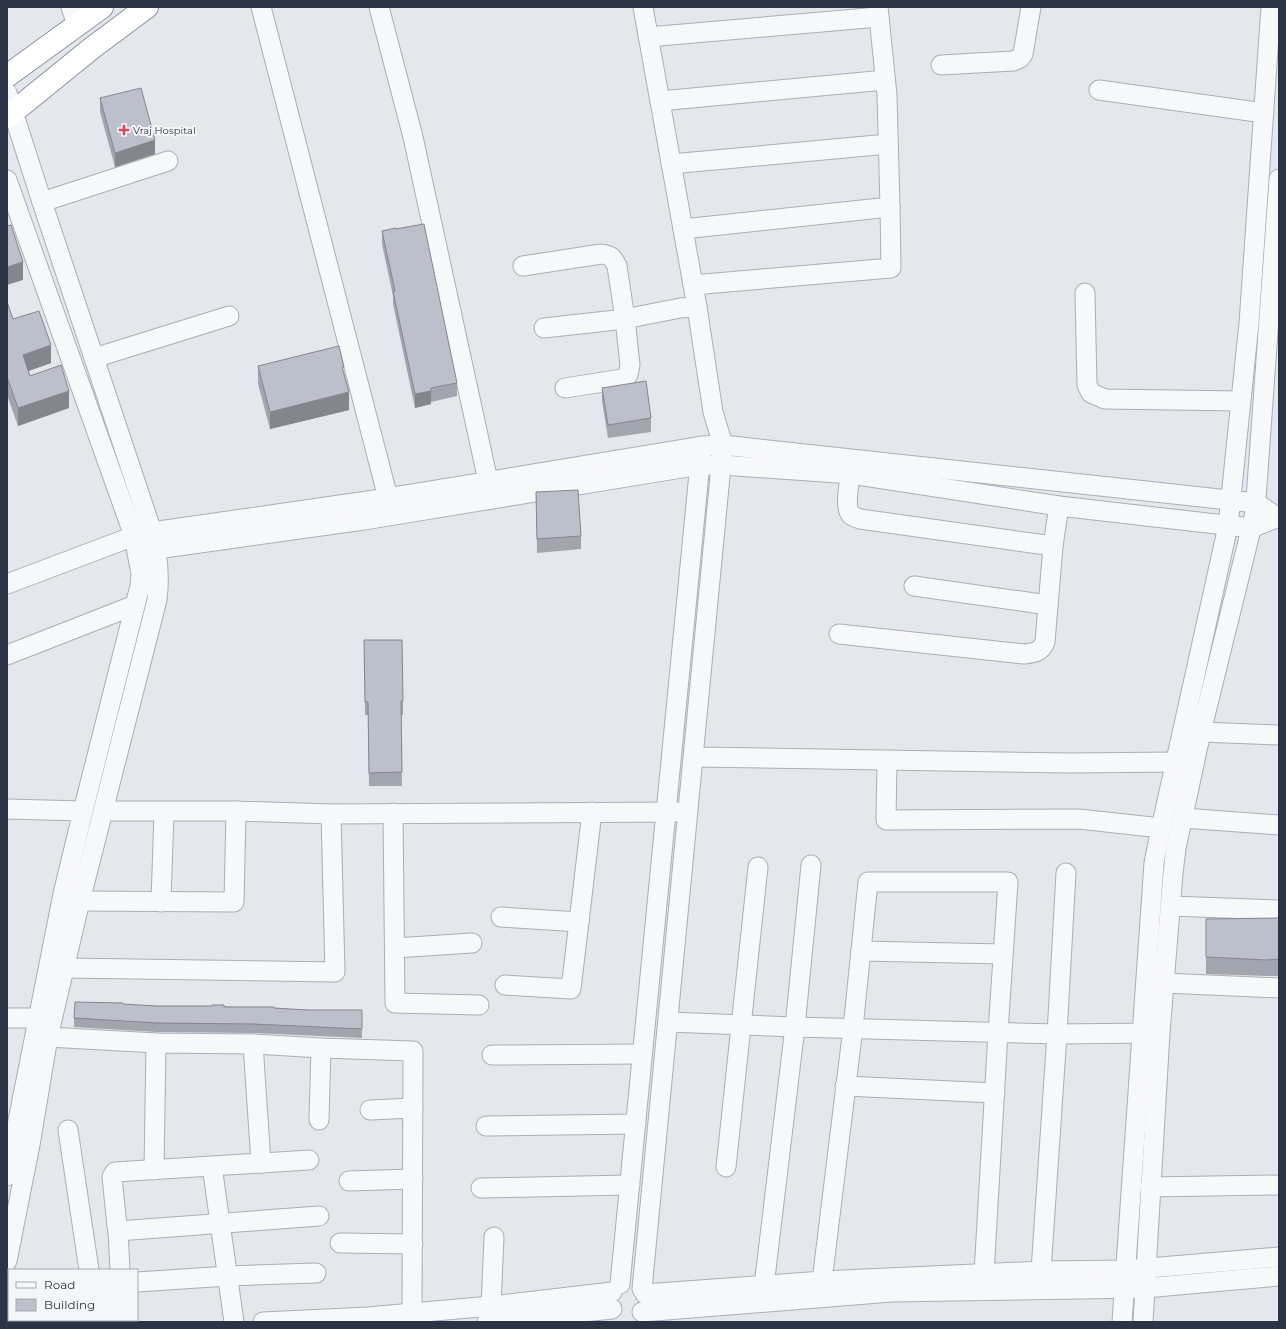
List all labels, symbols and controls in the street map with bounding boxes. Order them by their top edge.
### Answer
marker: Vraj Hospital [118,124,130,136]
place label: Vraj Hospital [133,124,196,137]
legend [8,1269,138,1321]
text: Road [44,1277,75,1292]
text: Building [44,1297,95,1312]

